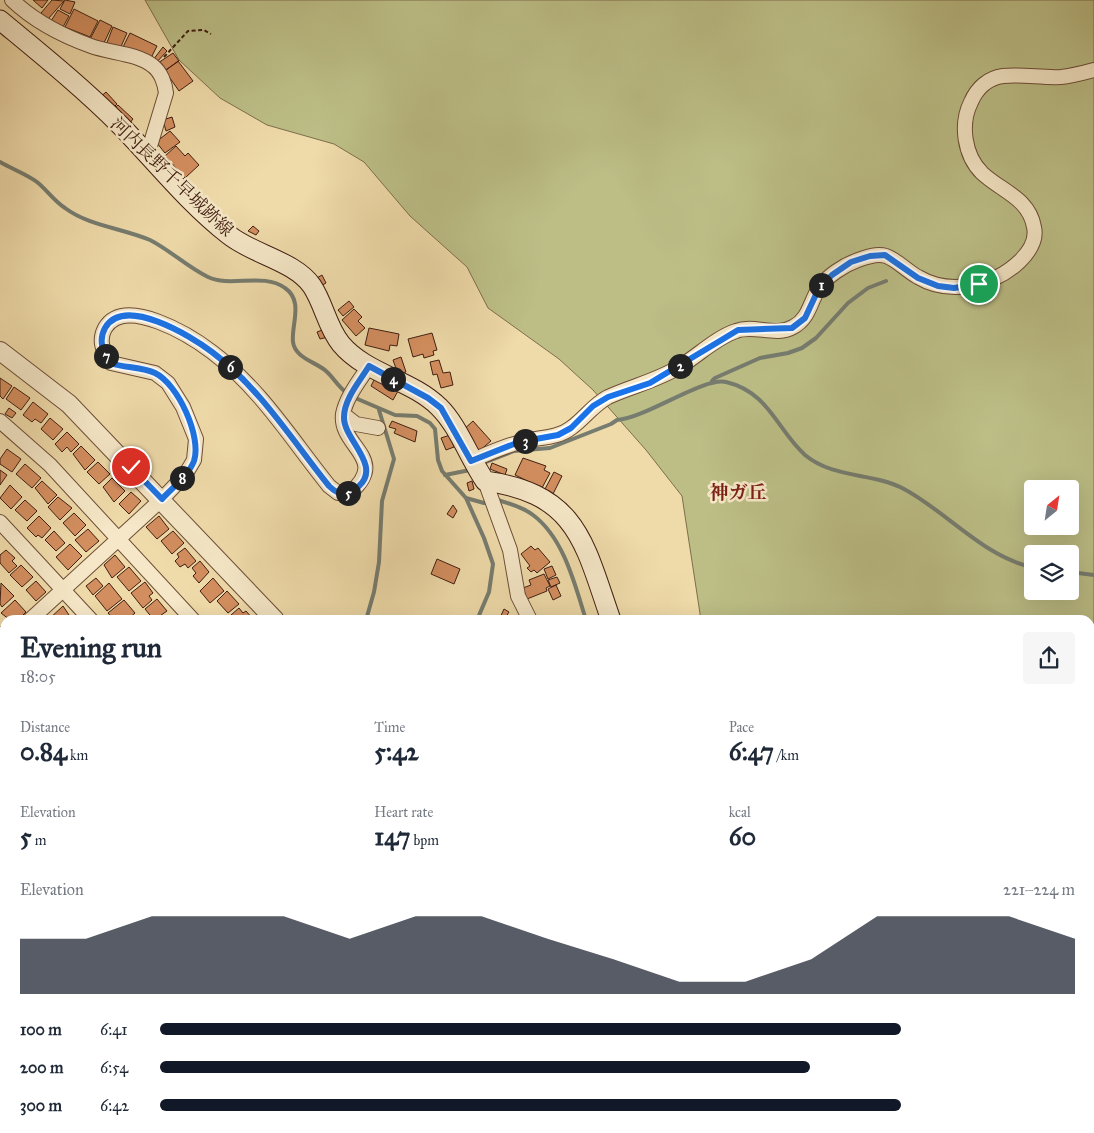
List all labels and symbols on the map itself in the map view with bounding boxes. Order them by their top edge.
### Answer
street label: 河内長野千早城跡線 [106,113,238,241]
pin [958,263,1000,305]
pin: 1 [808,272,834,298]
pin: 7 [94,344,118,368]
pin: 6 [218,354,242,380]
pin: 2 [668,354,692,378]
pin: 4 [380,366,406,392]
pin: 3 [512,428,538,454]
pin [110,446,152,488]
pin: 8 [170,466,194,490]
pin: 5 [336,480,360,506]
north arrow [1024,480,1079,535]
district label: 神ガ丘 [709,481,767,504]

